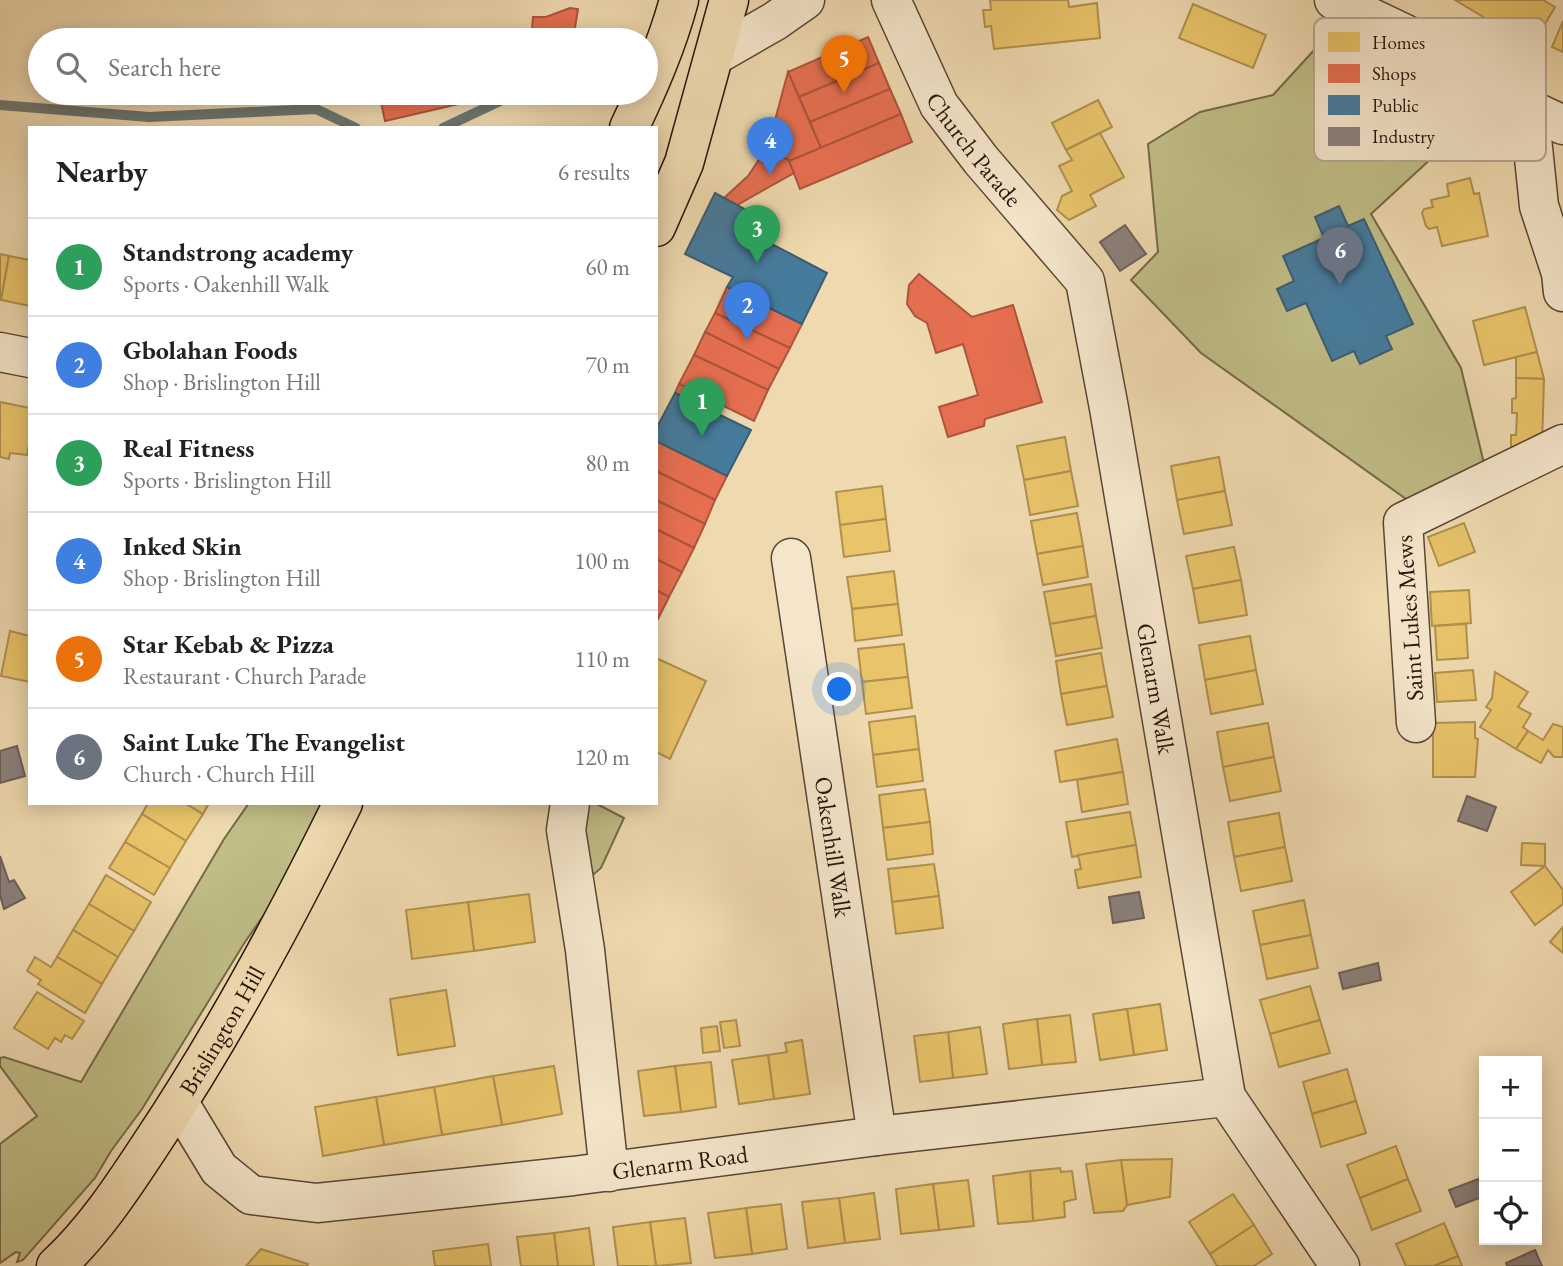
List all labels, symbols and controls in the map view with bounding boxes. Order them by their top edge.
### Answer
legend [1314,18,1546,161]
search box [28,28,658,105]
text: Homes [1372,30,1425,55]
pin: 5 [821,35,867,93]
icon: search [52,48,90,86]
text: Search here [108,50,221,84]
text: Shops [1372,61,1416,86]
street label: Church Parade [920,87,1029,213]
text: Public [1372,93,1419,118]
pin: 4 [747,117,793,175]
text: Industry [1372,124,1436,149]
text: Nearby [56,152,148,191]
text: 6 results [558,157,630,187]
pin: 3 [734,205,780,263]
pin: 6 [1317,227,1363,285]
text: Standstrong academy [123,235,353,269]
text: 1 [73,252,85,282]
text: 60 m [585,252,630,282]
text: Sports · Oakenhill Walk [123,269,329,299]
pin: 2 [724,282,770,340]
text: Gbolahan Foods [123,333,297,367]
text: 2 [73,350,85,380]
text: 70 m [585,350,630,380]
text: Shop · Brislington Hill [123,367,321,397]
pin: 1 [679,378,725,436]
text: Real Fitness [123,431,254,465]
text: 3 [73,448,85,478]
text: 80 m [585,448,630,478]
text: Sports · Brislington Hill [123,465,331,495]
text: Inked Skin [123,529,242,563]
street label: Saint Lukes Mews [1388,534,1430,702]
text: 4 [73,546,85,576]
text: 100 m [574,546,630,576]
text: Shop · Brislington Hill [123,563,321,593]
street label: Glenarm Walk [1130,621,1183,757]
text: Star Kebab & Pizza [123,627,334,661]
text: 5 [73,644,85,674]
text: 110 m [574,644,630,674]
text: Restaurant · Church Parade [123,661,366,691]
your location [822,672,856,706]
text: Saint Luke The Evangelist [123,725,405,759]
text: 6 [73,742,85,772]
text: 120 m [574,742,630,772]
text: Church · Church Hill [123,759,315,789]
street label: Oakenhill Walk [808,774,860,920]
street label: Brislington Hill [171,960,271,1100]
map controls [1479,1056,1542,1245]
button: + [1479,1056,1542,1119]
button: − [1479,1119,1542,1182]
street label: Glenarm Road [610,1138,750,1186]
button: locate [1479,1182,1542,1245]

